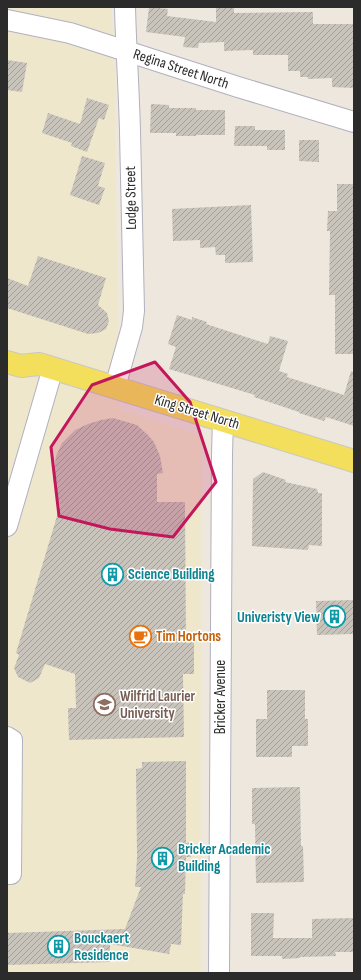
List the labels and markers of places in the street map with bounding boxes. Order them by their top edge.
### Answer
building icon: Science Building [100,561,126,587]
place label: Science Building [128,565,215,584]
building icon: Univeristy View [322,604,348,630]
place label: Univeristy View [237,608,320,627]
cafe icon: Tim Hortons [128,623,154,649]
place label: Tim Hortons [156,627,221,646]
place label: Wilfrid Laurier University [120,687,196,723]
school or university icon: Wilfrid Laurier University [91,692,117,718]
place label: Bricker Academic Building [178,840,270,876]
building icon: Bricker Academic Building [150,845,176,871]
place label: Bouckaert Residence [74,929,129,965]
building icon: Bouckaert Residence [46,934,72,960]

